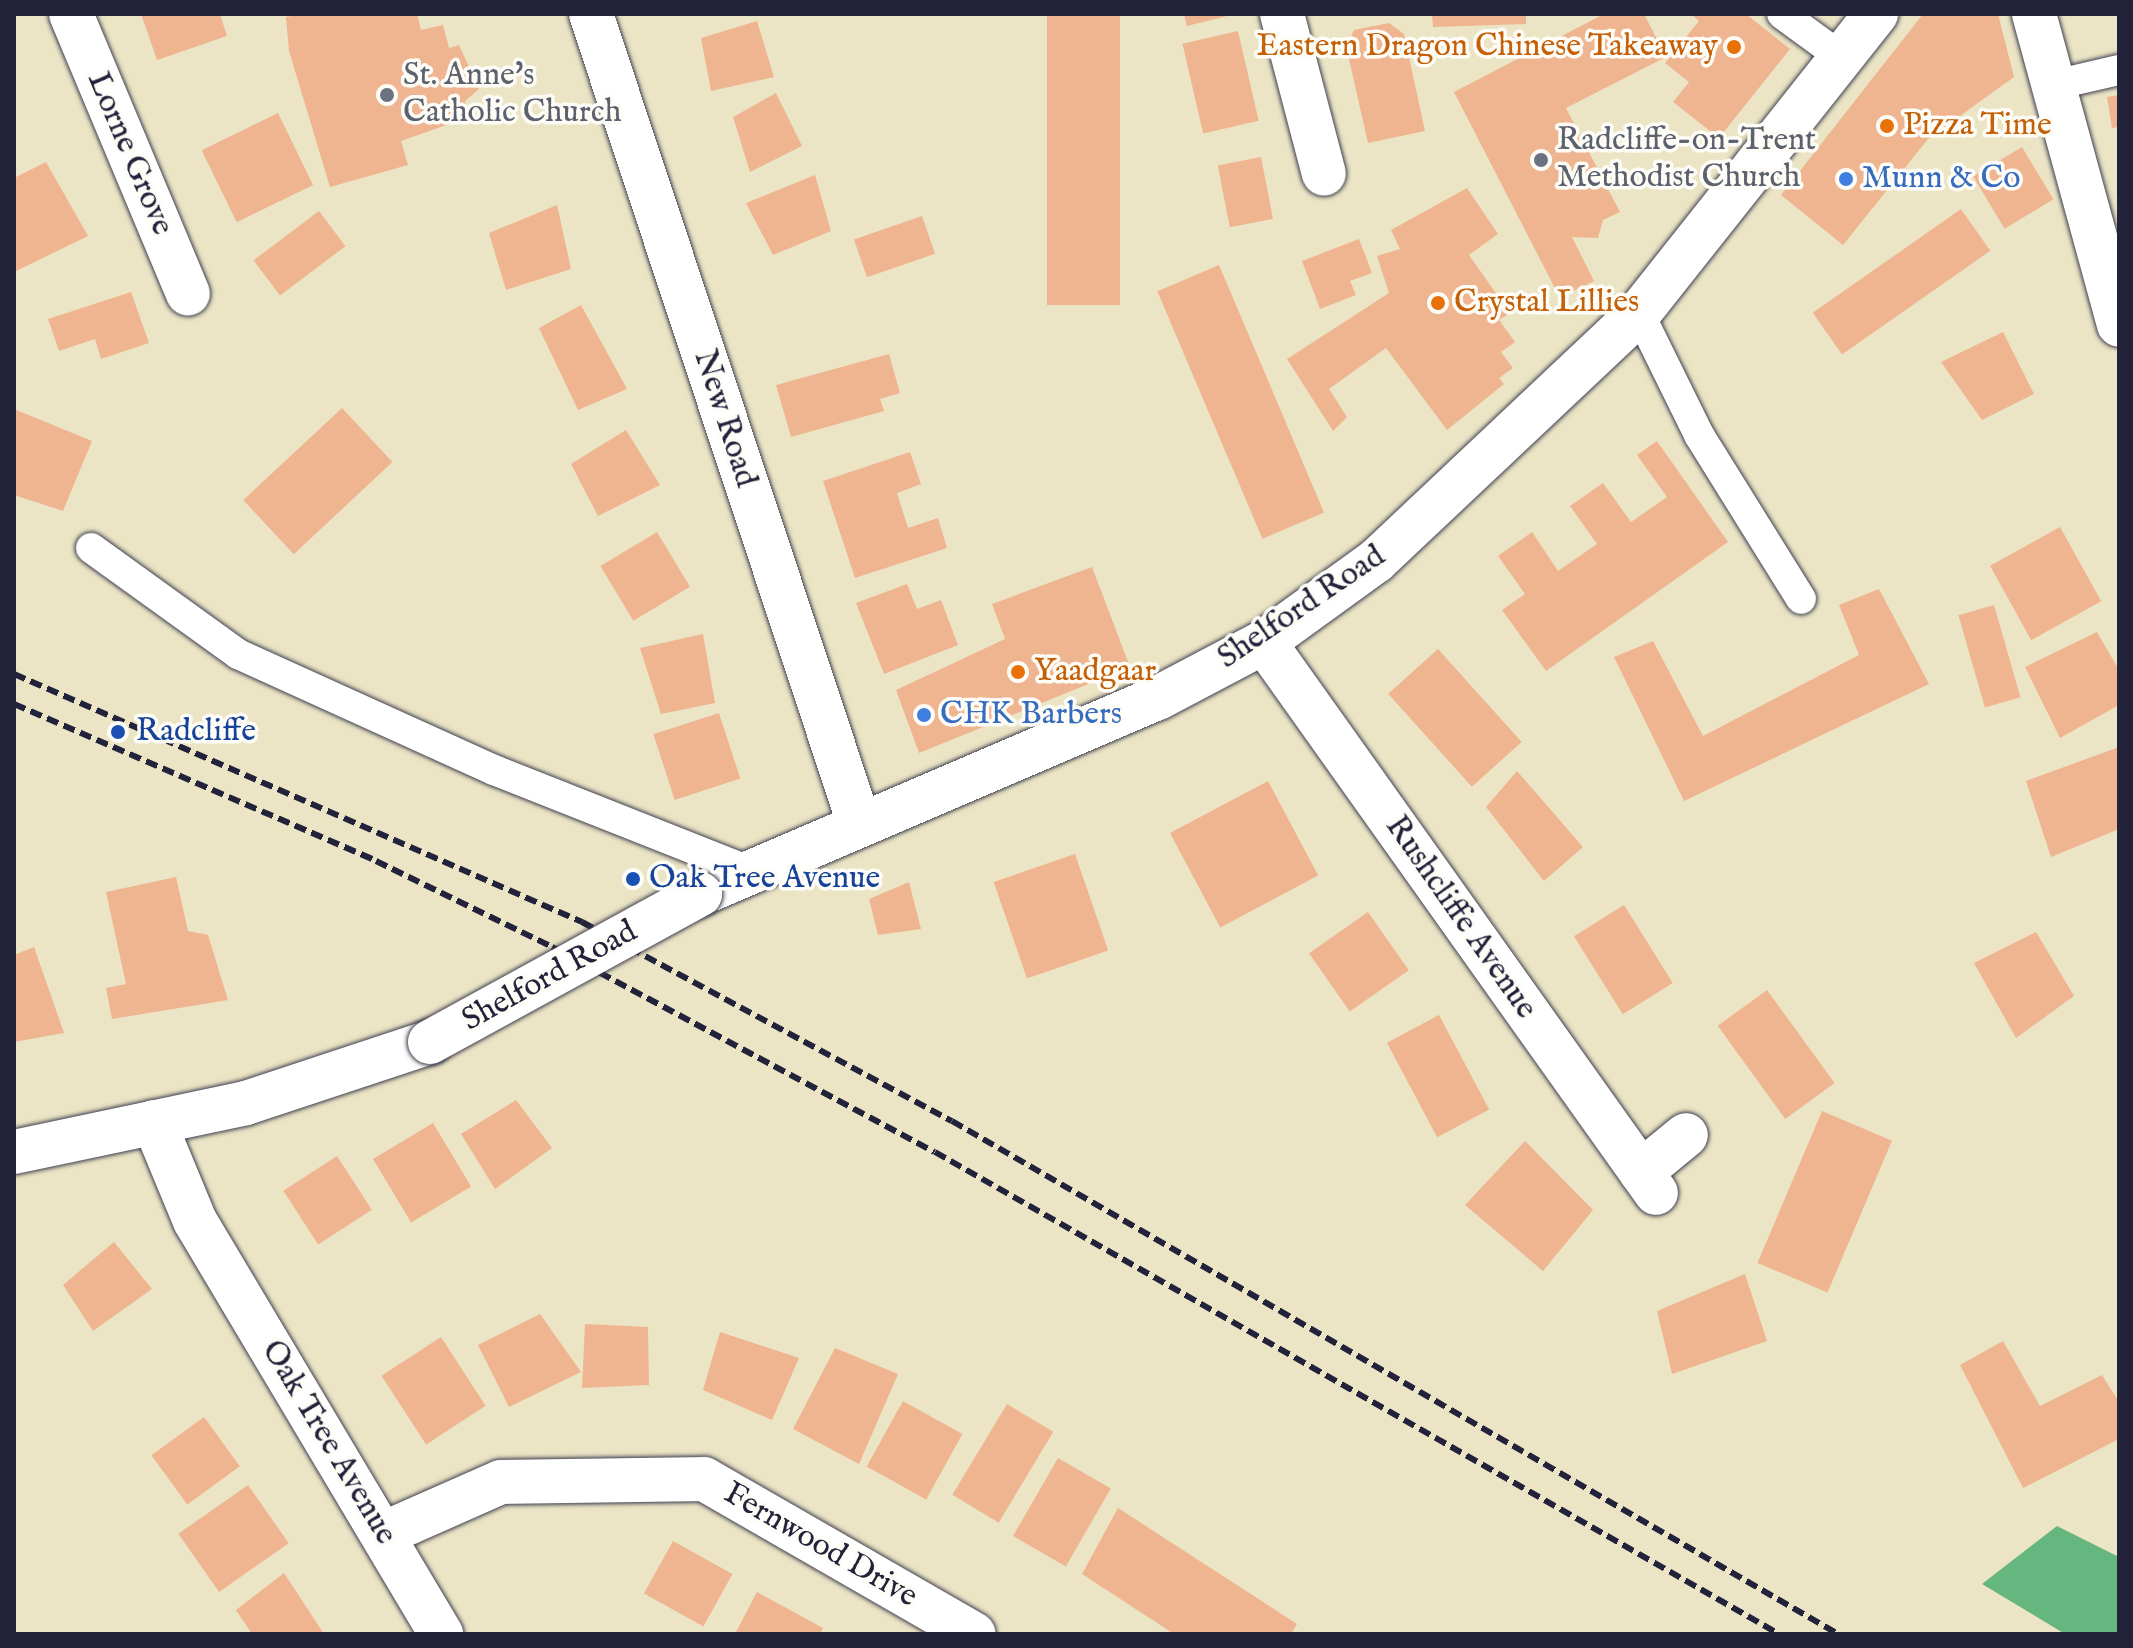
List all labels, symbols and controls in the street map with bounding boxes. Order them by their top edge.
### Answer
place label: Eastern Dragon Chinese Takeaway [1256,28,1718,66]
marker: Eastern Dragon Chinese Takeaway [1725,38,1743,56]
place label: St. Anne's Catholic Church [403,58,621,133]
street label: Lorne Grove [77,67,181,241]
marker: St. Anne's Catholic Church [378,86,396,104]
place label: Pizza Time [1903,107,2052,145]
marker: Pizza Time [1878,117,1896,135]
place label: Radcliffe-on-Trent Methodist Church [1557,123,1816,198]
marker: Radcliffe-on-Trent Methodist Church [1532,151,1550,169]
place label: Munn & Co [1862,160,2021,198]
marker: Munn & Co [1837,170,1855,188]
place label: Crystal Lillies [1454,284,1639,322]
marker: Crystal Lillies [1429,294,1447,312]
street label: New Road [684,346,764,492]
street label: Shelford Road [1211,538,1393,678]
place label: Yaadgaar [1034,653,1156,691]
marker: Yaadgaar [1009,663,1027,681]
place label: CHK Barbers [940,696,1122,734]
marker: CHK Barbers [915,706,933,724]
place label: Radcliffe [136,713,256,751]
marker: Radcliffe [107,721,129,743]
street label: Rushcliffe Avenue [1376,809,1544,1027]
place label: Oak Tree Avenue [649,860,880,898]
marker: Oak Tree Avenue [624,870,642,888]
street label: Shelford Road [456,913,644,1041]
street label: Oak Tree Avenue [252,1334,404,1552]
street label: Fernwood Drive [716,1475,924,1617]

